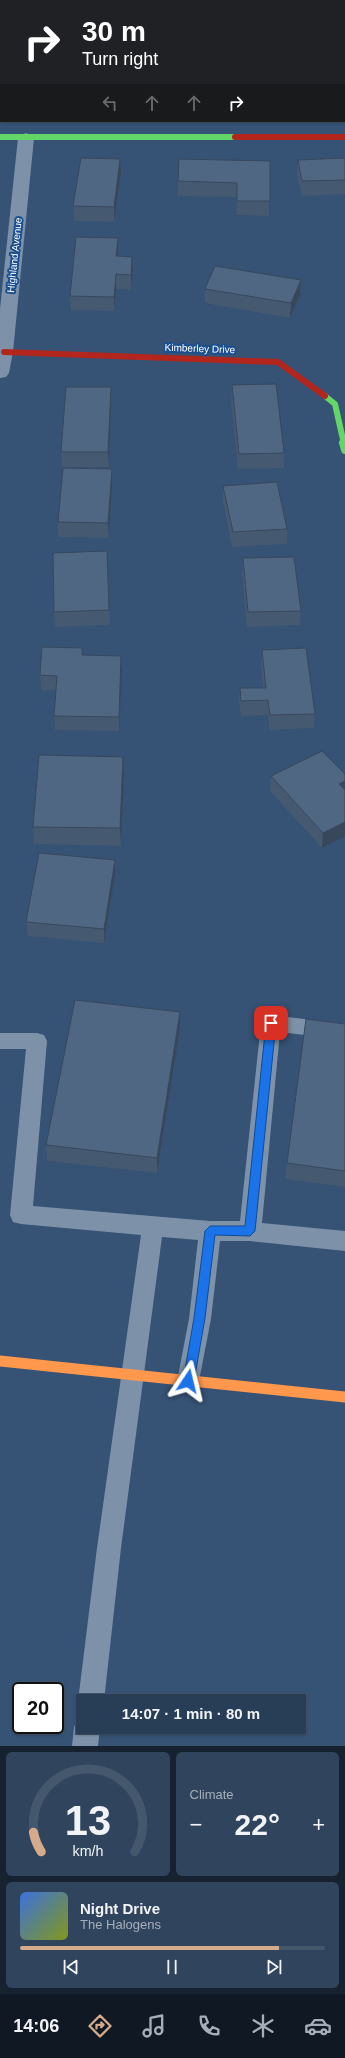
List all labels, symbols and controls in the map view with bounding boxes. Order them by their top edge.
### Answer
icon: right [16,16,68,68]
text: 30 m [82,16,146,47]
text: Turn right [82,49,158,69]
icon: left [99,92,121,114]
icon: ahead [141,92,163,114]
icon: ahead [183,92,205,114]
icon: right [225,92,247,114]
street label: Highland Avenue [5,217,24,293]
street label: Kimberley Drive [165,342,236,355]
pin [254,1006,288,1040]
icon: arrive [260,1012,282,1034]
position arrow [167,1360,209,1402]
speed limit sign: 20 [12,1682,64,1734]
text: 14:07 · 1 min · 80 m [122,1705,260,1722]
text: Climate [190,1787,234,1802]
text: 13 [65,1797,111,1844]
text: 22° [235,1808,280,1841]
text: − [190,1812,202,1837]
text: + [312,1812,325,1837]
text: km/h [72,1843,103,1859]
text: Night Drive [80,1900,160,1917]
text: The Halogens [80,1917,161,1932]
icon: previous [60,1956,82,1978]
icon: pause [161,1956,183,1978]
icon: next [263,1956,285,1978]
icon: directions [86,2012,114,2040]
icon: music [140,2012,168,2040]
icon: phone [195,2012,223,2040]
icon: climate [249,2012,277,2040]
icon: car [304,2012,332,2040]
text: 14:06 [13,2016,59,2036]

